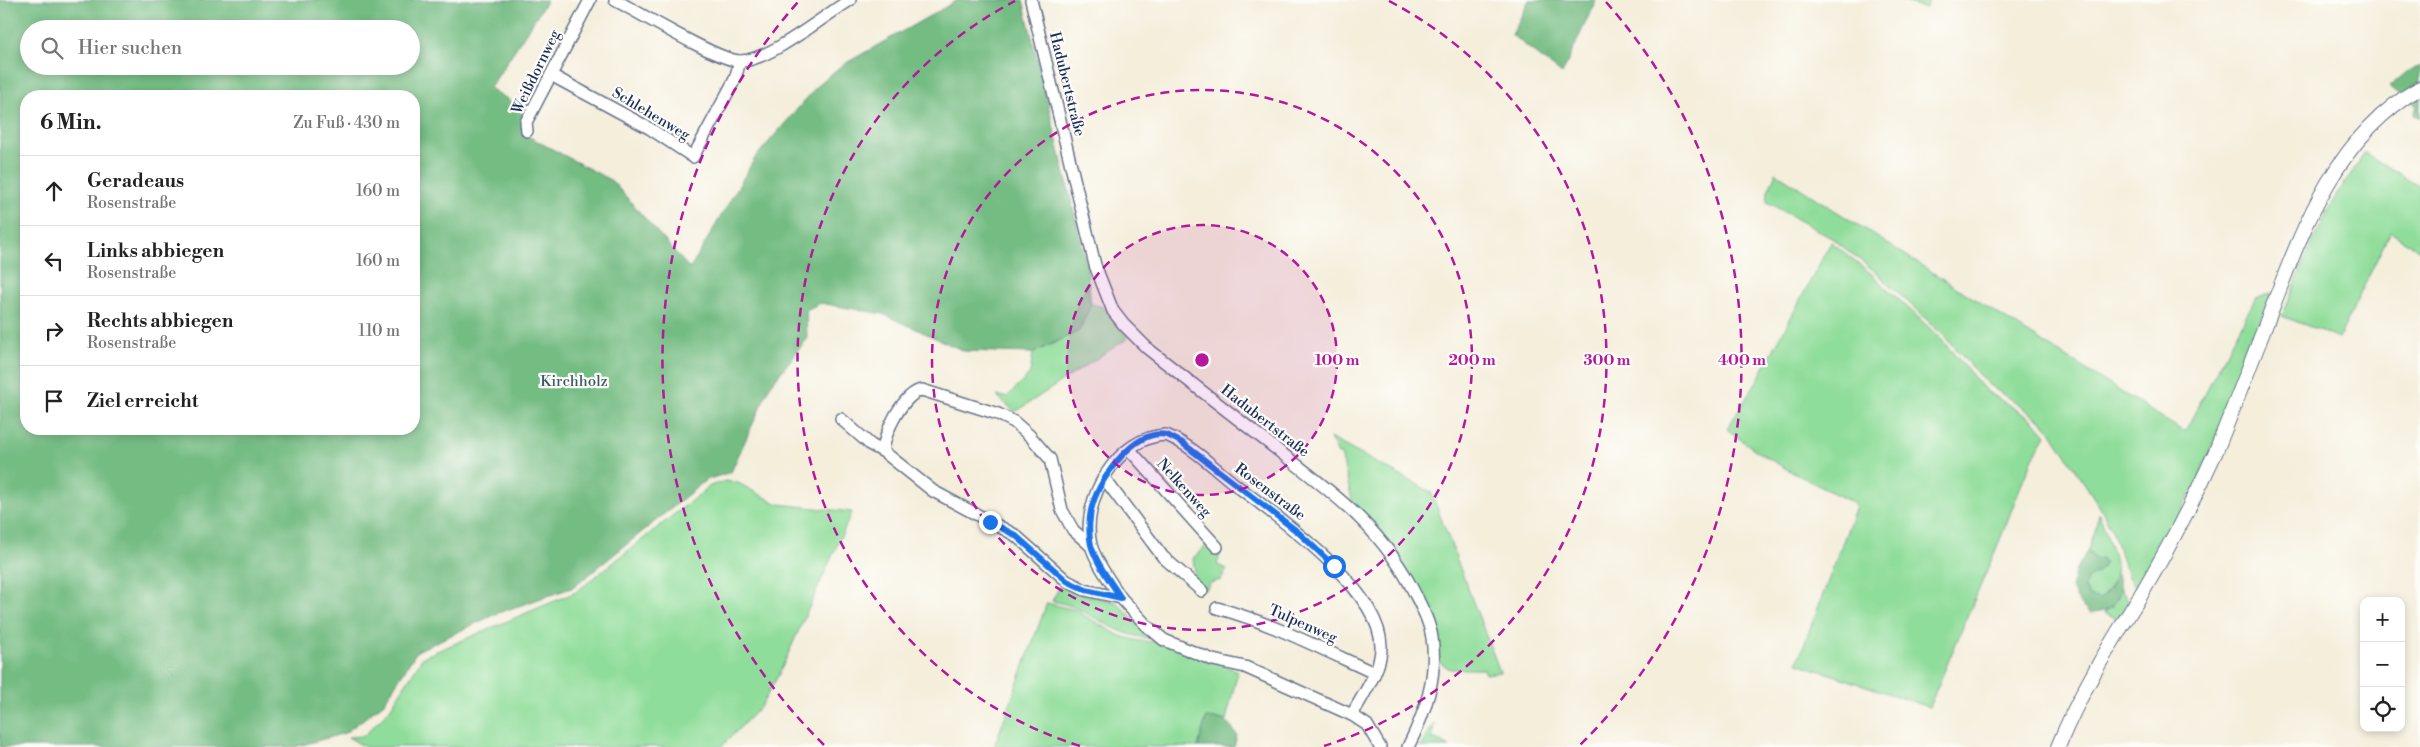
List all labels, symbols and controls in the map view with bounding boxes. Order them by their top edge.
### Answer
search box [20,20,420,75]
street label: Weißdornweg [507,26,565,118]
street label: Hadubertstraße [1045,30,1089,138]
icon: search [38,34,66,62]
text: Hier suchen [78,36,182,60]
street label: Schlehenweg [608,83,694,145]
text: 6 Min. [40,110,101,136]
text: Zu Fuß · 430 m [293,113,400,133]
text: Geradeaus [87,169,184,193]
icon: ahead [40,177,68,205]
text: 160 m [356,181,400,201]
text: Rosenstraße [87,193,176,213]
text: Links abbiegen [87,239,224,263]
icon: left [40,247,68,275]
text: 160 m [356,251,400,271]
text: Rosenstraße [87,263,176,283]
text: Rechts abbiegen [87,309,233,333]
icon: right [40,317,68,345]
text: 110 m [358,321,400,341]
text: Rosenstraße [87,333,176,353]
centre of rings [1193,351,1211,369]
text: 100 m [1315,351,1360,370]
text: 200 m [1448,351,1496,370]
text: 300 m [1584,351,1631,370]
text: 400 m [1718,351,1766,370]
park label: Kirchholz [540,372,608,391]
street label: Hadubertstraße [1217,381,1313,461]
icon: arrive [40,387,68,415]
text: Ziel erreicht [87,389,198,413]
street label: Nelkenweg [1153,455,1216,522]
street label: Rosenstraße [1231,459,1309,525]
route end [979,511,1002,534]
route start [1323,555,1346,578]
map controls [2360,597,2405,732]
button: + [2360,597,2405,642]
street label: Tulpenweg [1266,600,1340,648]
button: − [2360,642,2405,687]
button: locate [2360,687,2405,732]

